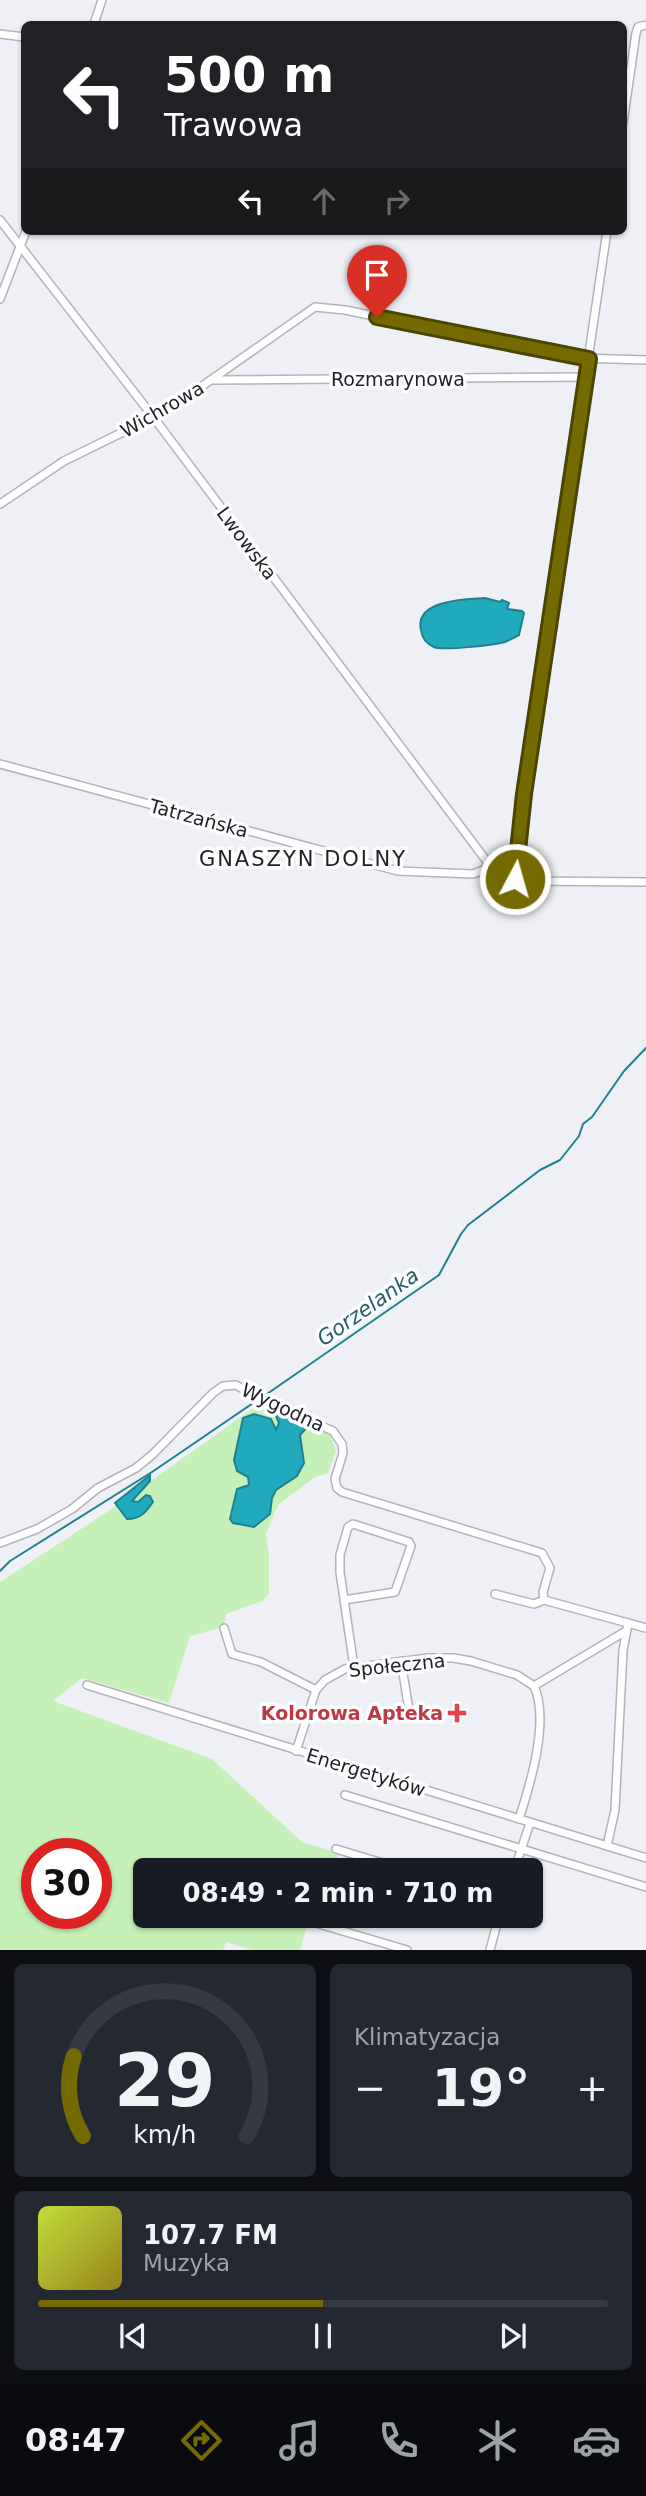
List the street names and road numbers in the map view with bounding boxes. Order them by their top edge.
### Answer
street label: Rozmarynowa [331,368,465,390]
street label: Wichrowa [117,376,207,442]
street label: Lwowska [212,502,282,584]
street label: Tatrzańska [146,794,251,842]
street label: Wygodna [238,1378,328,1436]
street label: Społeczna [348,1649,446,1681]
street label: Energetyków [304,1743,428,1801]

